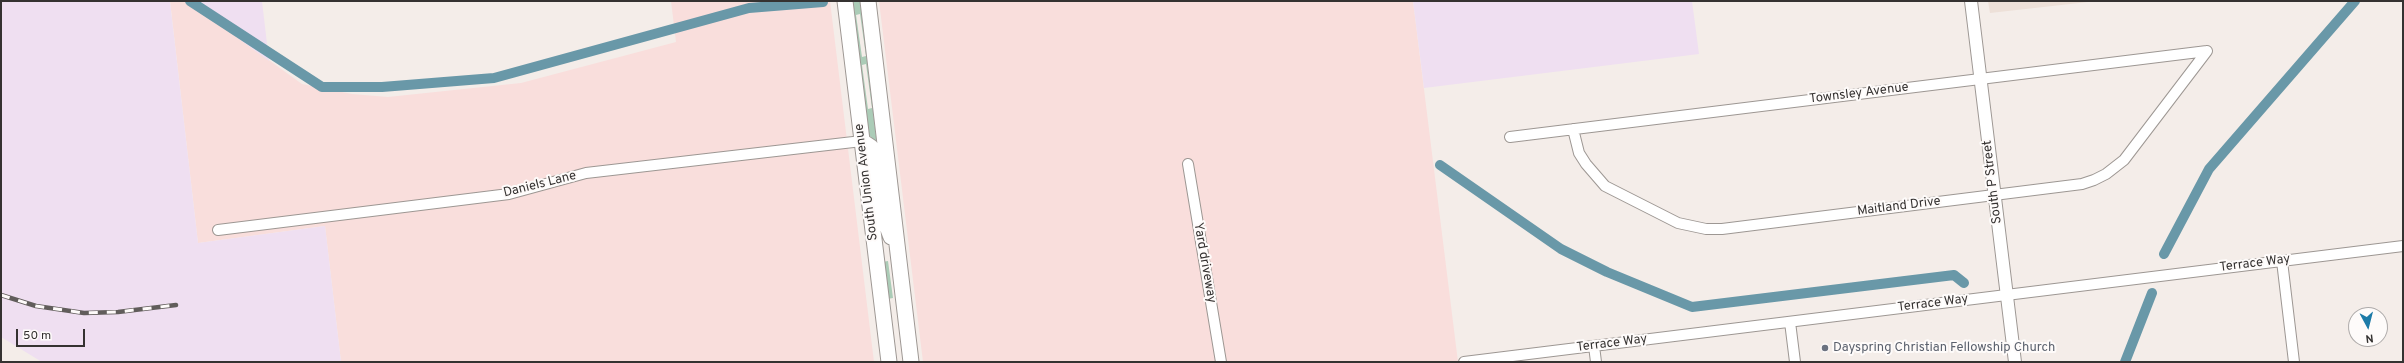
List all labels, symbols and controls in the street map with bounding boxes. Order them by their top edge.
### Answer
street label: Townsley Avenue [1809,80,1909,108]
street label: South Union Avenue [852,123,882,241]
street label: South P Street [1980,139,2006,225]
street label: Daniels Lane [502,168,578,202]
street label: Maitland Drive [1856,194,1942,220]
street label: Yard driveway [1189,222,1219,304]
street label: Terrace Way [2219,252,2291,276]
street label: Terrace Way [1897,292,1969,316]
north arrow [2348,307,2388,347]
scale bar [18,321,87,347]
text: 50 m [23,328,51,344]
text: N [2365,330,2374,345]
street label: Terrace Way [1576,332,1648,356]
place label: Dayspring Christian Fellowship Church [1833,340,2055,356]
marker: Dayspring Christian Fellowship Church [1820,343,1830,353]

